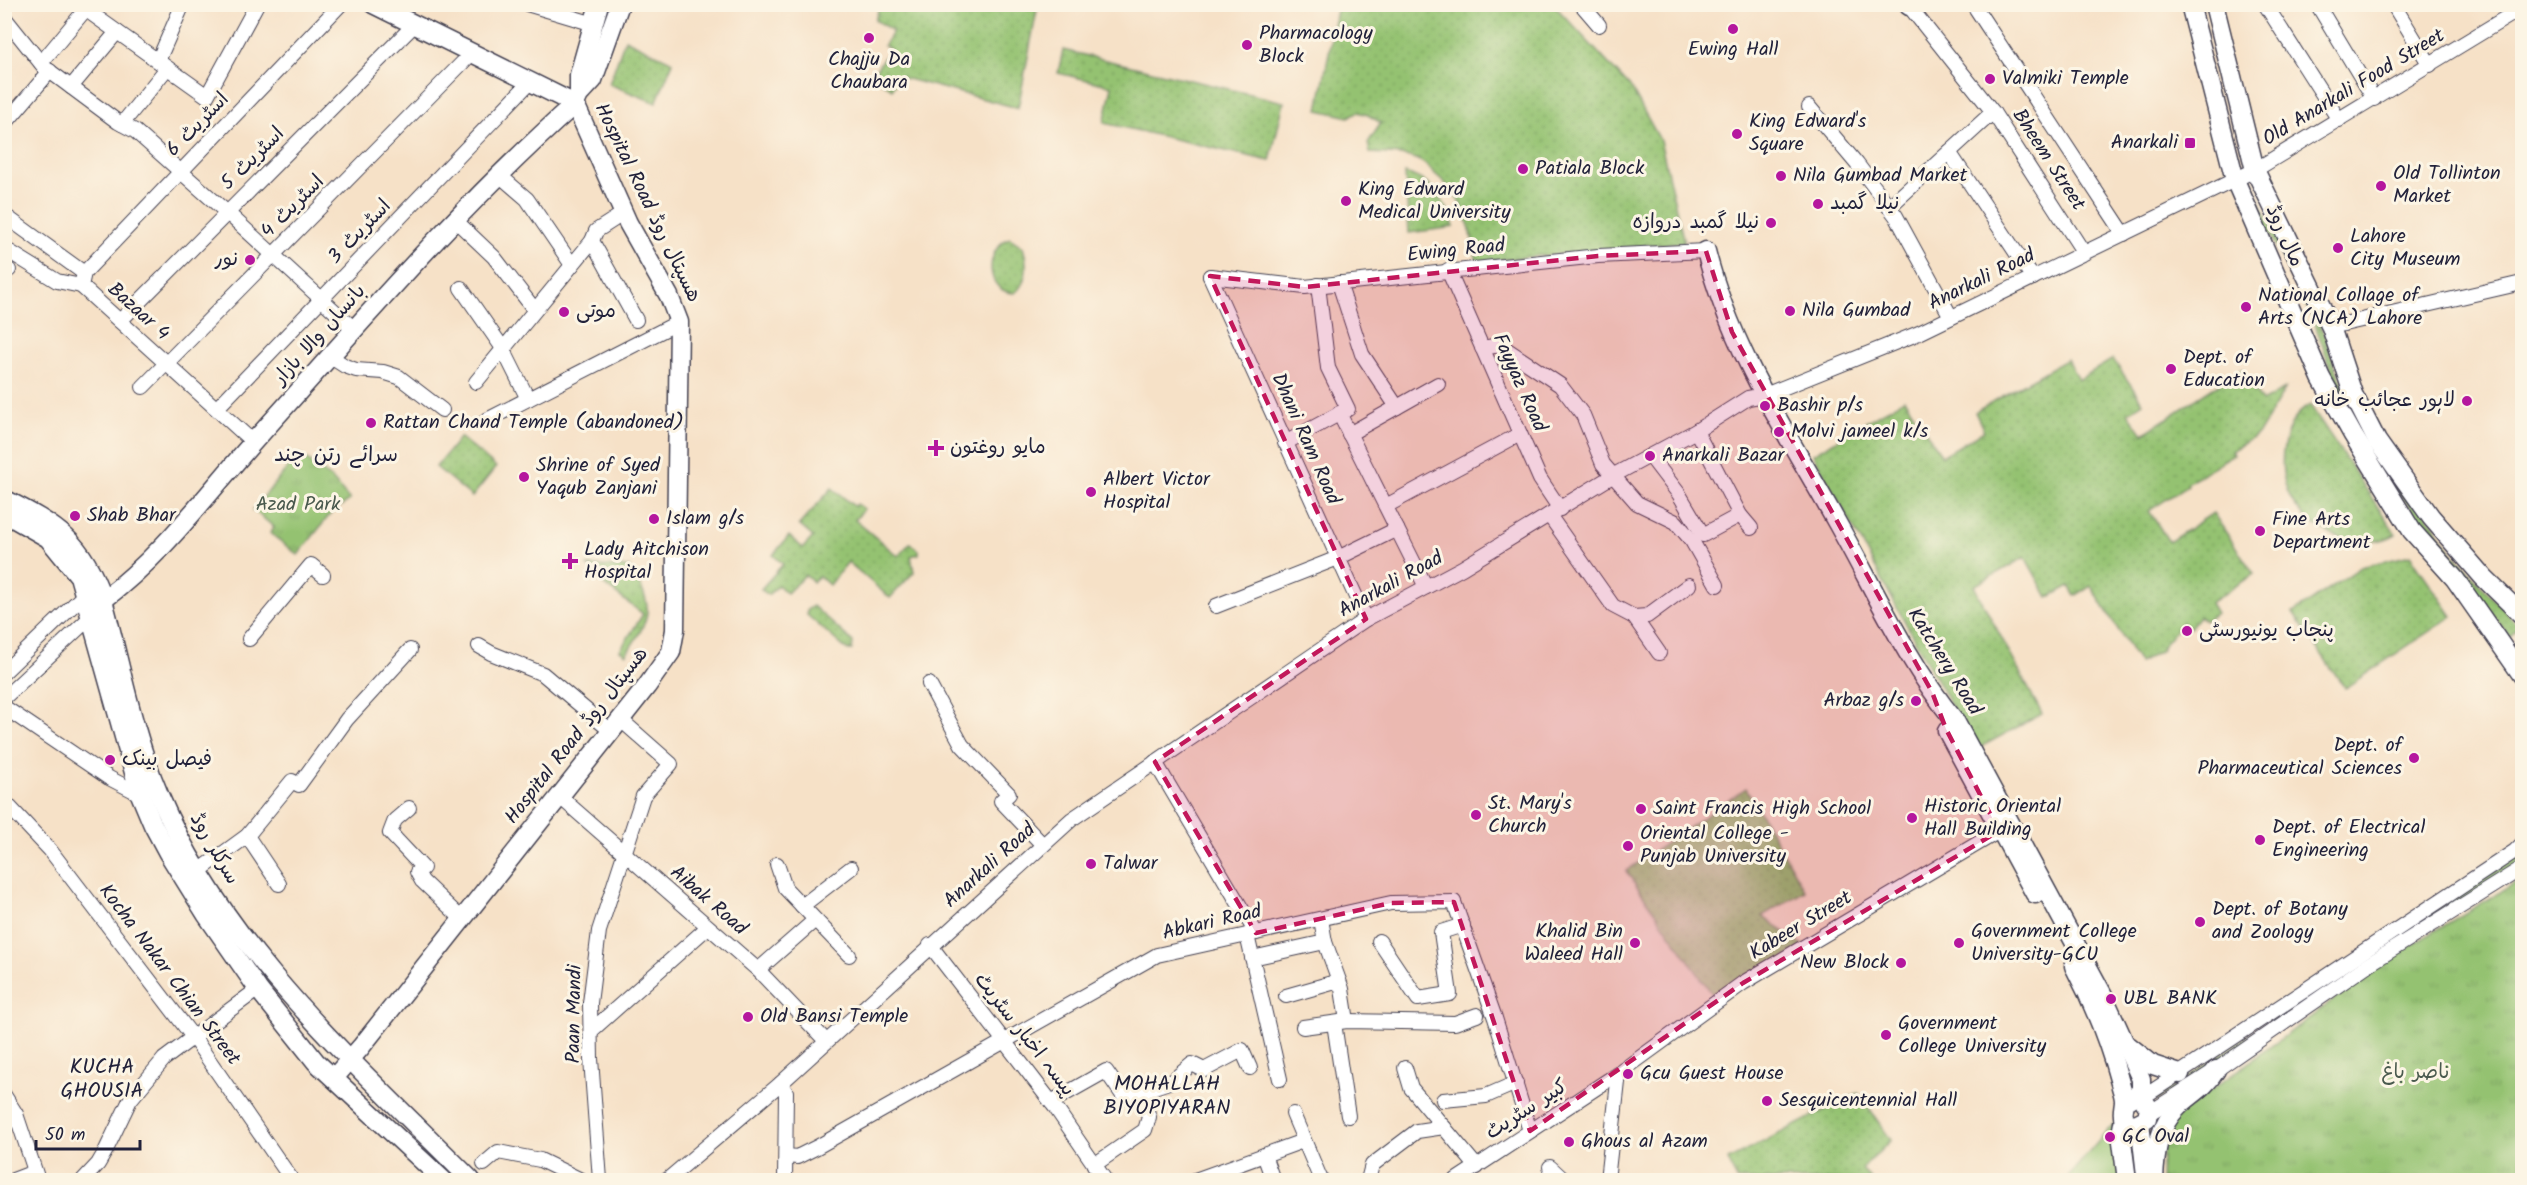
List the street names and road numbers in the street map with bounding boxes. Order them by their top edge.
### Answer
street label: Old Anarkali Food Street [2257,21,2451,155]
street label: اسٹریٹ 6 [159,85,237,165]
street label: Hospital Road ھسپتال روڈ [585,98,709,308]
street label: Bheem Street [2003,103,2093,218]
street label: اسٹریٹ 5 [213,119,293,199]
street label: اسٹریٹ 4 [253,167,333,247]
street label: اسٹریٹ 3 [321,192,399,272]
street label: مال روڈ [2256,200,2312,272]
street label: Ewing Road [1405,230,1508,272]
street label: Anarkali Road [1923,240,2042,320]
street label: Bazaar 4 [99,275,177,349]
street label: بانساں والا بازار [264,277,374,394]
street label: Fayyaz Road [1483,329,1555,438]
street label: Dhani Ram Road [1262,368,1349,511]
street label: Anarkali Road [1333,543,1450,627]
street label: Katchery Road [1898,602,1990,723]
street label: Hospital Road ھسپتال روڈ [497,640,657,832]
street label: سرکلر روڈ [181,807,247,891]
street label: Anarkali Road [936,815,1044,916]
street label: Aibak Road [662,858,755,945]
street label: Kocha Nakar Chian Street [90,877,248,1073]
street label: Kabeer Street [1743,883,1859,969]
street label: Abkari Road [1159,896,1266,950]
street label: Paan Mandi [558,963,592,1064]
street label: پیسہ اخبار سٹریٹ [965,966,1083,1104]
street label: کبیر سٹریٹ [1479,1071,1575,1149]

